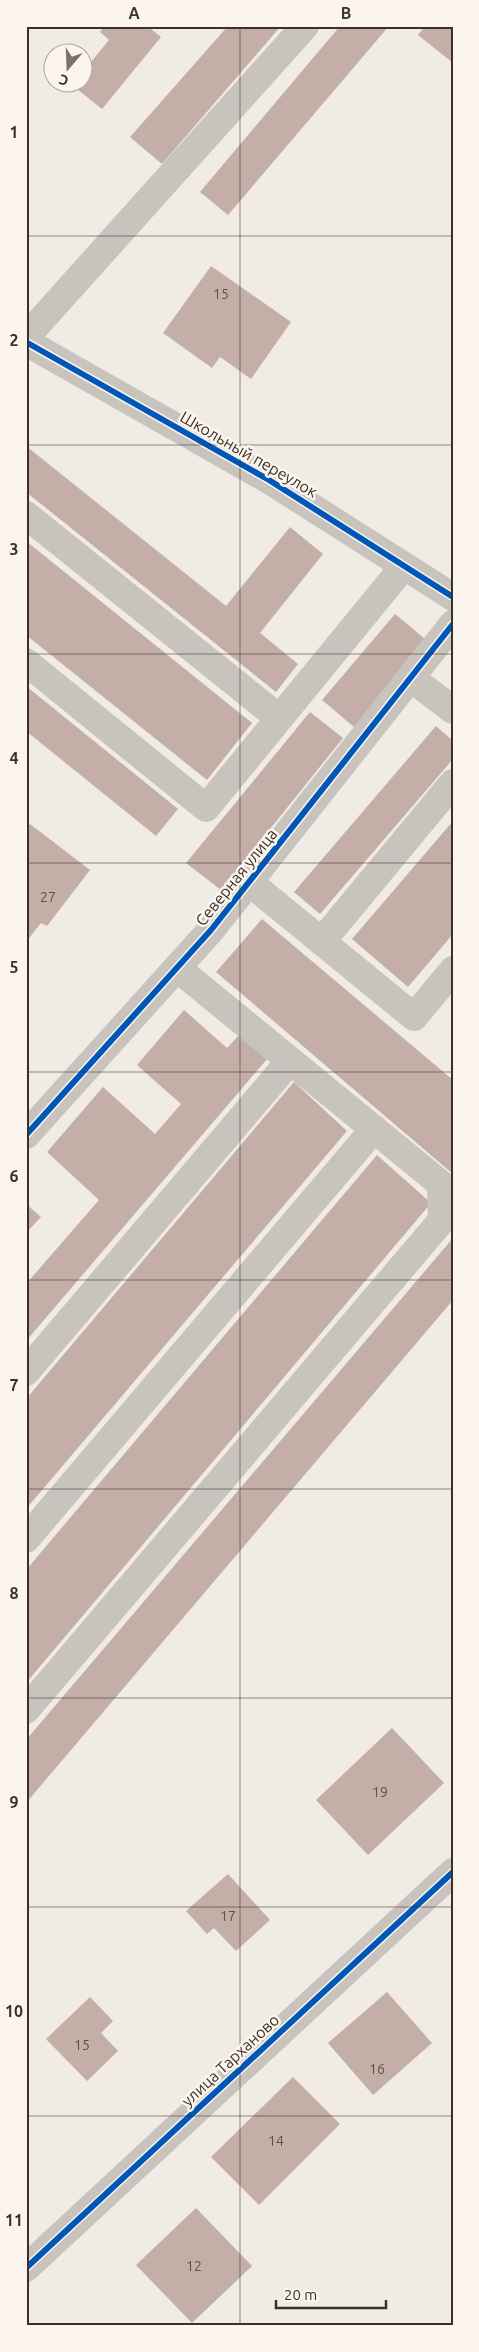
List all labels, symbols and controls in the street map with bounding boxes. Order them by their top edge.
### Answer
text: A [128,4,140,22]
text: B [341,4,351,22]
north arrow [42,42,92,92]
text: С [57,71,71,89]
text: 1 [9,123,19,141]
house number: 15 [213,286,229,302]
text: 2 [9,331,19,349]
street label: Школьный переулок [177,407,321,501]
text: 3 [9,540,19,558]
text: 4 [9,749,19,767]
street label: Северная улица [191,825,281,929]
house number: 27 [40,889,56,905]
text: 5 [9,958,19,976]
text: 6 [9,1167,19,1185]
text: 7 [9,1376,19,1394]
text: 8 [9,1584,19,1602]
house number: 19 [372,1784,388,1800]
text: 9 [9,1793,19,1811]
house number: 17 [220,1908,236,1924]
text: 10 [5,2002,23,2020]
street label: улица Тарханово [178,2010,282,2110]
house number: 15 [74,2037,90,2053]
house number: 16 [369,2061,385,2077]
house number: 14 [268,2133,284,2149]
text: 11 [5,2211,23,2229]
house number: 12 [186,2258,202,2274]
scale bar [276,2277,386,2309]
text: 20 m [284,2286,317,2303]

